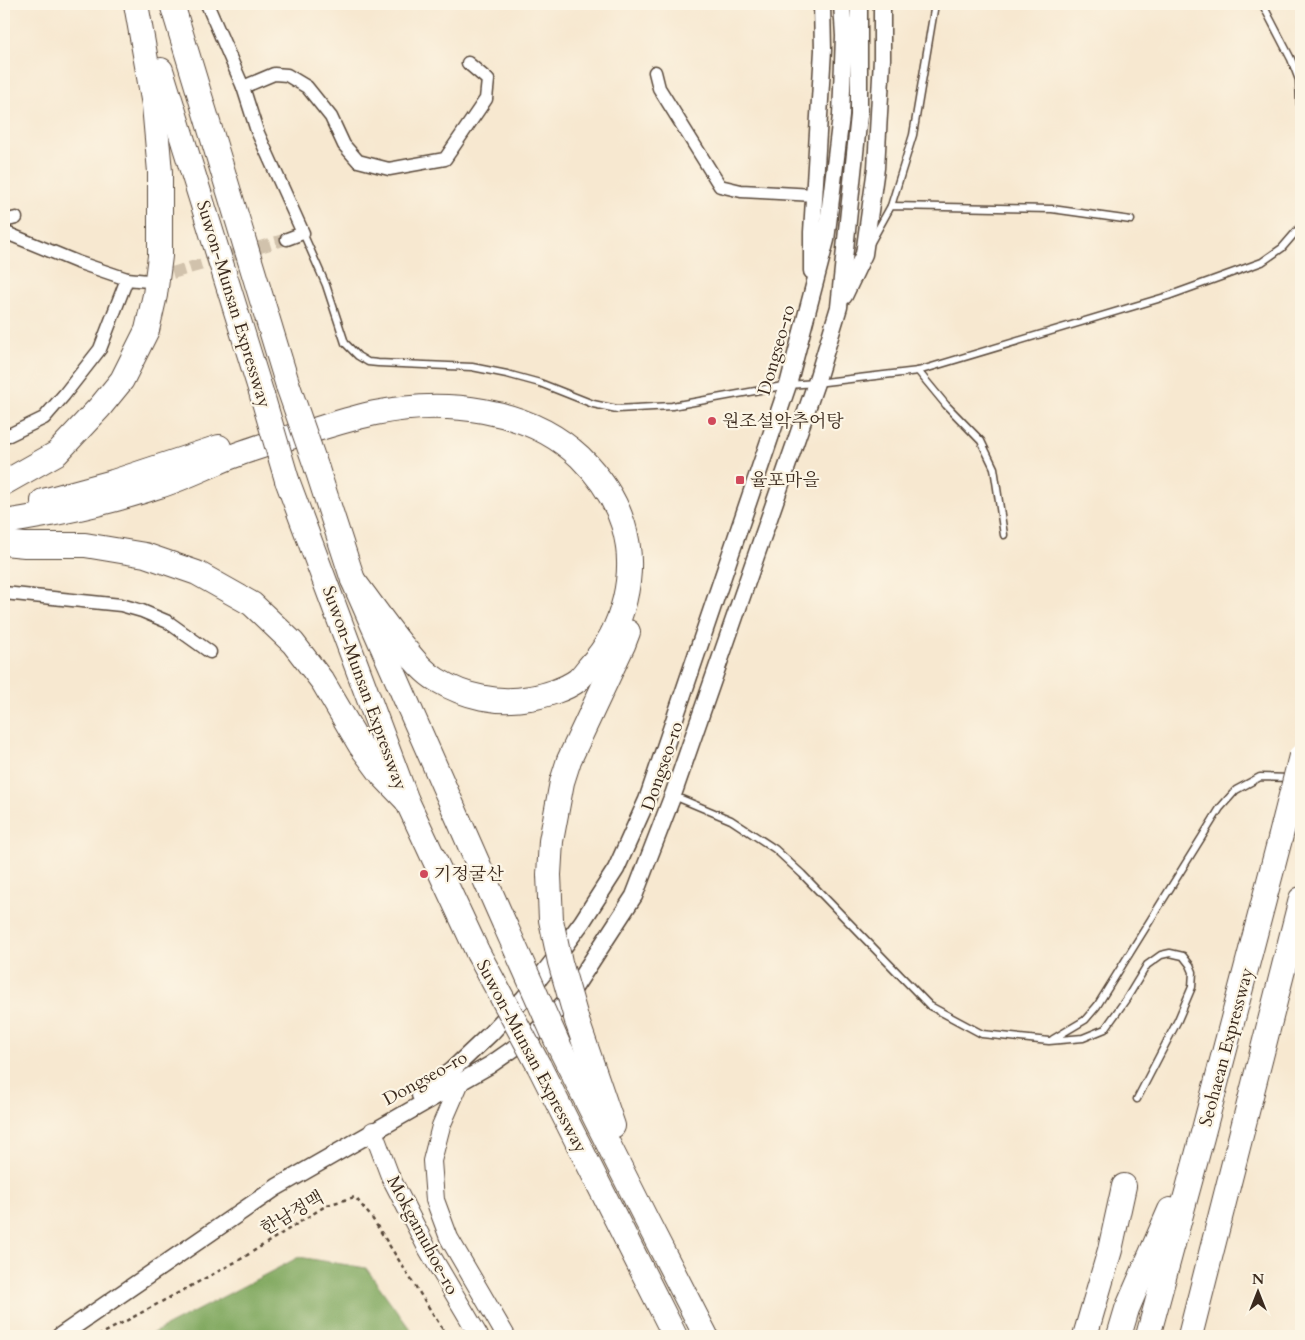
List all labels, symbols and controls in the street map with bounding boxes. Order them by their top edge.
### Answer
street label: Suwon-Munsan Expressway [190,198,277,411]
street label: Dongseo-ro [752,302,801,398]
place label: 원조설악추어탕 [722,409,844,434]
marker: 원조설악추어탕 [706,415,718,427]
place label: 율포마을 [750,468,820,493]
marker: 율포마을 [734,474,746,486]
street label: Suwon-Munsan Expressway [316,583,413,794]
street label: Dongseo-ro [636,718,690,814]
place label: 기정굴산 [434,862,504,887]
marker: 기정굴산 [418,868,430,880]
street label: Suwon-Munsan Expressway [470,955,593,1158]
street label: Seohaean Expressway [1193,964,1260,1129]
street label: Dongseo-ro [379,1045,472,1112]
street label: Mokgamuhoe-ro [381,1171,465,1299]
street label: 한남정맥 [256,1185,329,1242]
north arrow [1232,1268,1282,1318]
text: N [1252,1270,1264,1289]

